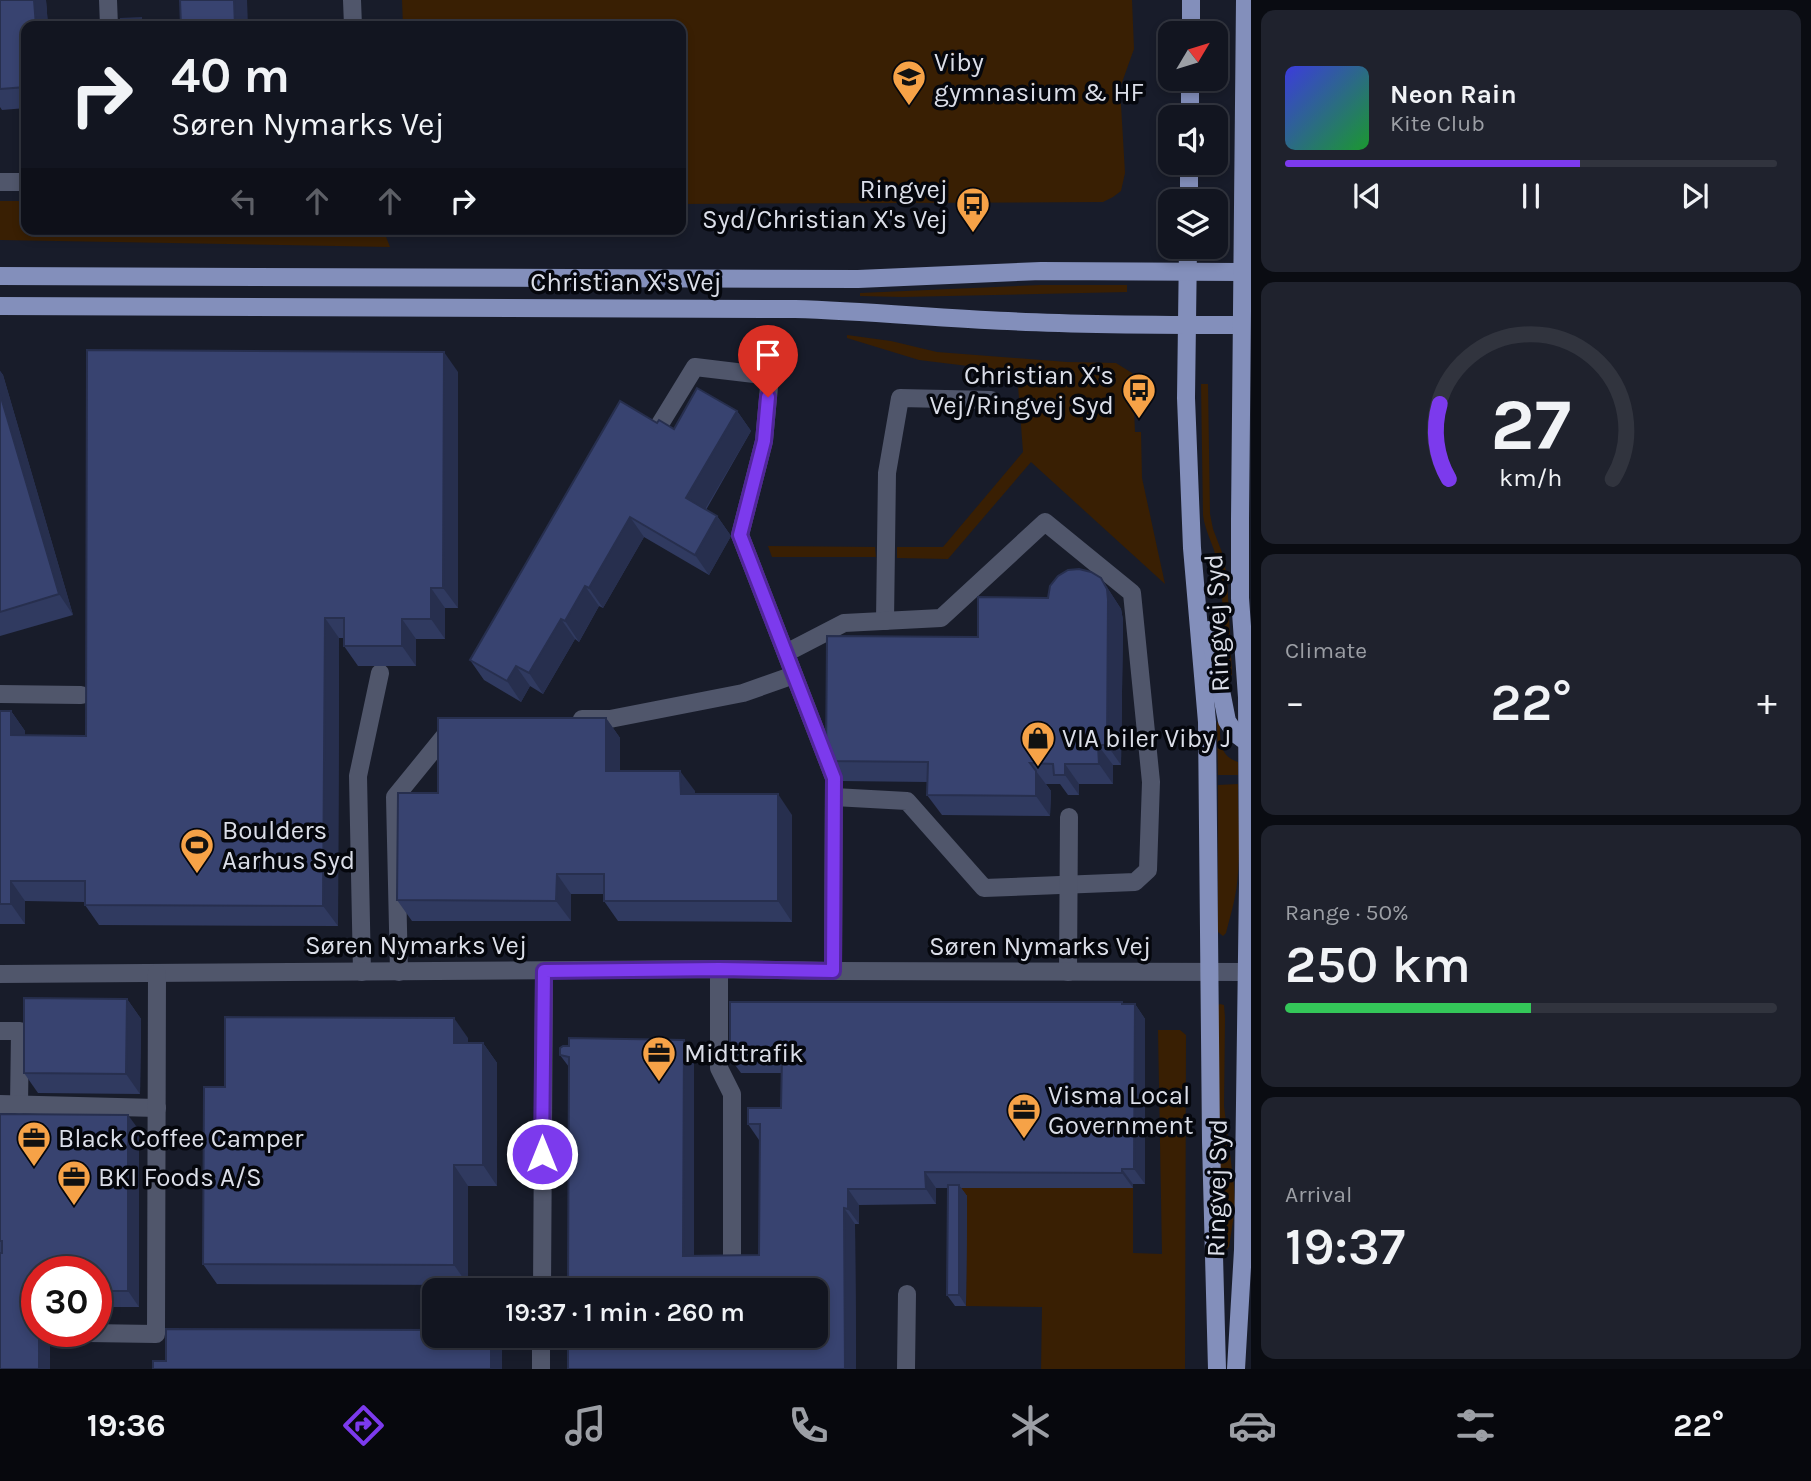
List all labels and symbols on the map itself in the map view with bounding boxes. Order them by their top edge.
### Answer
north arrow [1158,21,1228,91]
place label: Viby gymnasium & HF [934,47,1144,108]
school or university icon: Viby gymnasium & HF [890,58,928,107]
place label: Ringvej Syd/Christian X's Vej [702,174,948,235]
bus stop icon: Ringvej Syd/Christian X's Vej [954,185,992,234]
street label: Christian X's Vej [530,267,722,298]
pin [738,325,798,397]
place label: Christian X's Vej/Ringvej Syd [929,360,1114,421]
bus stop icon: Christian X's Vej/Ringvej Syd [1120,371,1158,420]
street label: Ringvej Syd [1198,553,1236,693]
shop icon: VIA biler Viby J [1019,719,1057,768]
place label: VIA biler Viby J [1062,723,1231,754]
place label: Boulders Aarhus Syd [222,815,355,876]
sports icon: Boulders Aarhus Syd [178,826,216,875]
street label: Søren Nymarks Vej [305,930,527,961]
street label: Søren Nymarks Vej [929,931,1151,962]
office icon: Midttrafik [640,1034,678,1083]
place label: Midttrafik [684,1038,804,1069]
place label: Visma Local Government [1048,1080,1194,1141]
office icon: Visma Local Government [1005,1091,1043,1140]
position arrow [505,1117,579,1191]
office icon: Black Coffee Camper [15,1119,53,1168]
street label: Ringvej Syd [1200,1119,1234,1257]
place label: Black Coffee Camper [58,1123,304,1154]
office icon: BKI Foods A/S [55,1158,93,1207]
place label: BKI Foods A/S [98,1162,262,1193]
speed limit sign: 30 [21,1256,112,1347]

